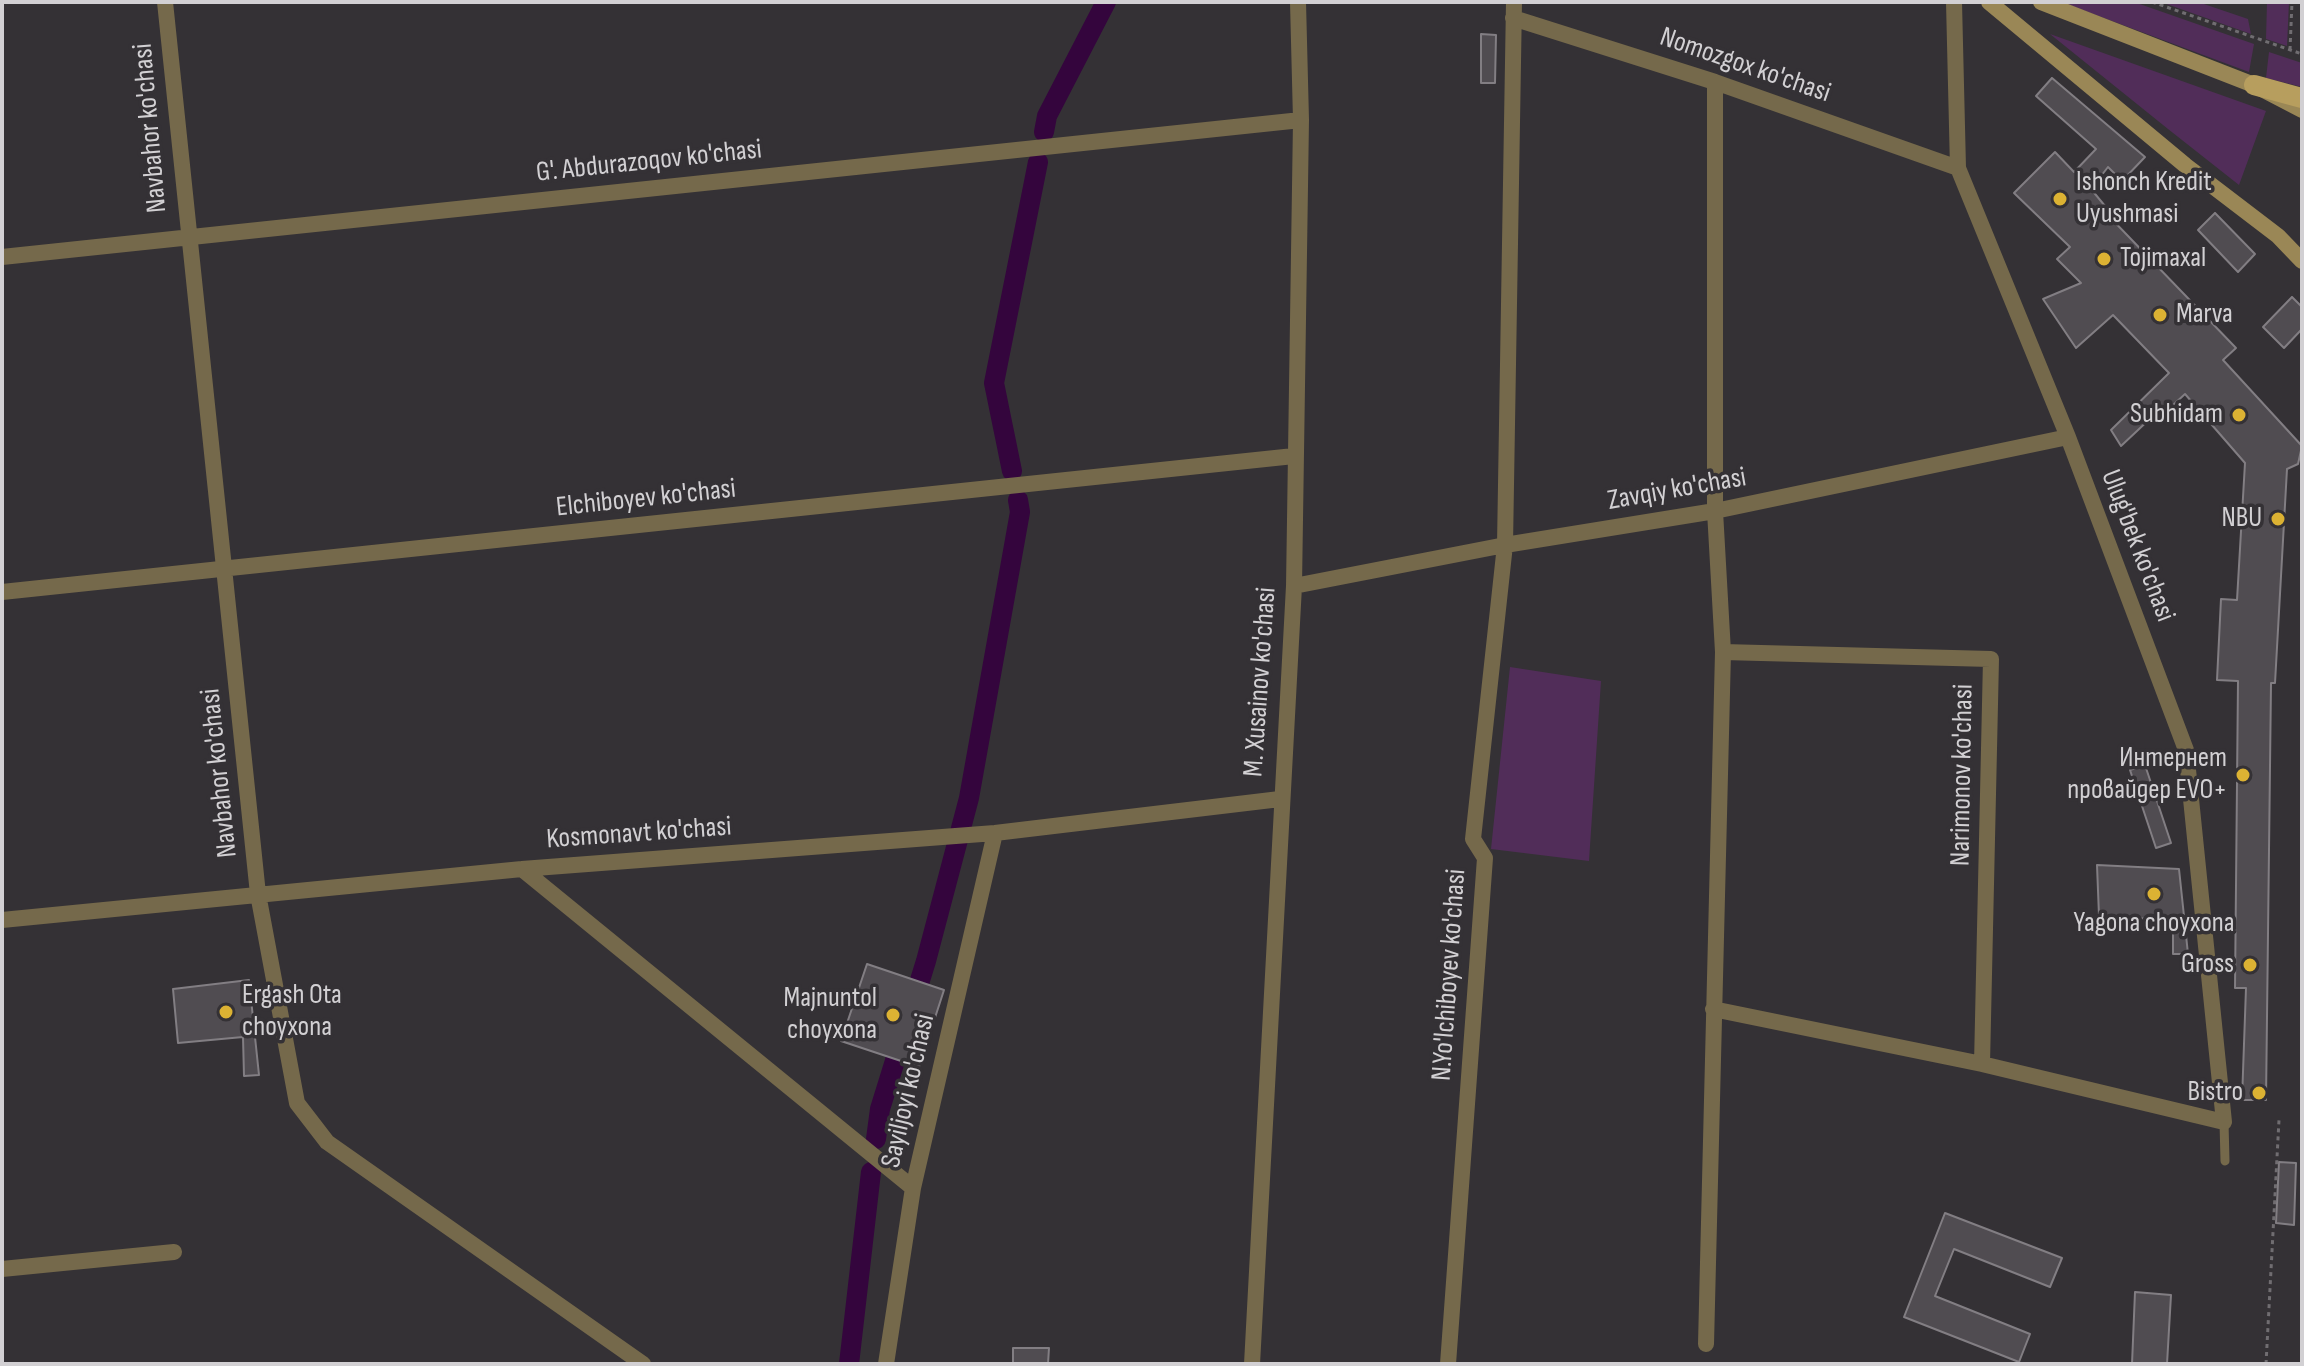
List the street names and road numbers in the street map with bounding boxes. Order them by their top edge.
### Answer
street label: Nomozgox ko'chasi [1655,21,1835,111]
street label: Navbahor ko'chasi [127,42,175,214]
street label: G'. Abdurazoqov ko'chasi [534,133,764,191]
street label: Zavqiy ko'chasi [1605,461,1749,519]
street label: Ulug'bek ko'chasi [2093,465,2181,627]
street label: Elchiboyev ko'chasi [554,473,738,525]
street label: M. Xusainov ko'chasi [1238,586,1284,778]
street label: Narimonov ko'chasi [1945,684,1981,866]
street label: Navbahor ko'chasi [194,687,246,859]
street label: Kosmonavt ko'chasi [545,811,733,857]
street label: N.Yo'lchiboyev ko'chasi [1426,868,1474,1082]
street label: Sayiljoyi ko'chasi [875,1011,943,1171]

